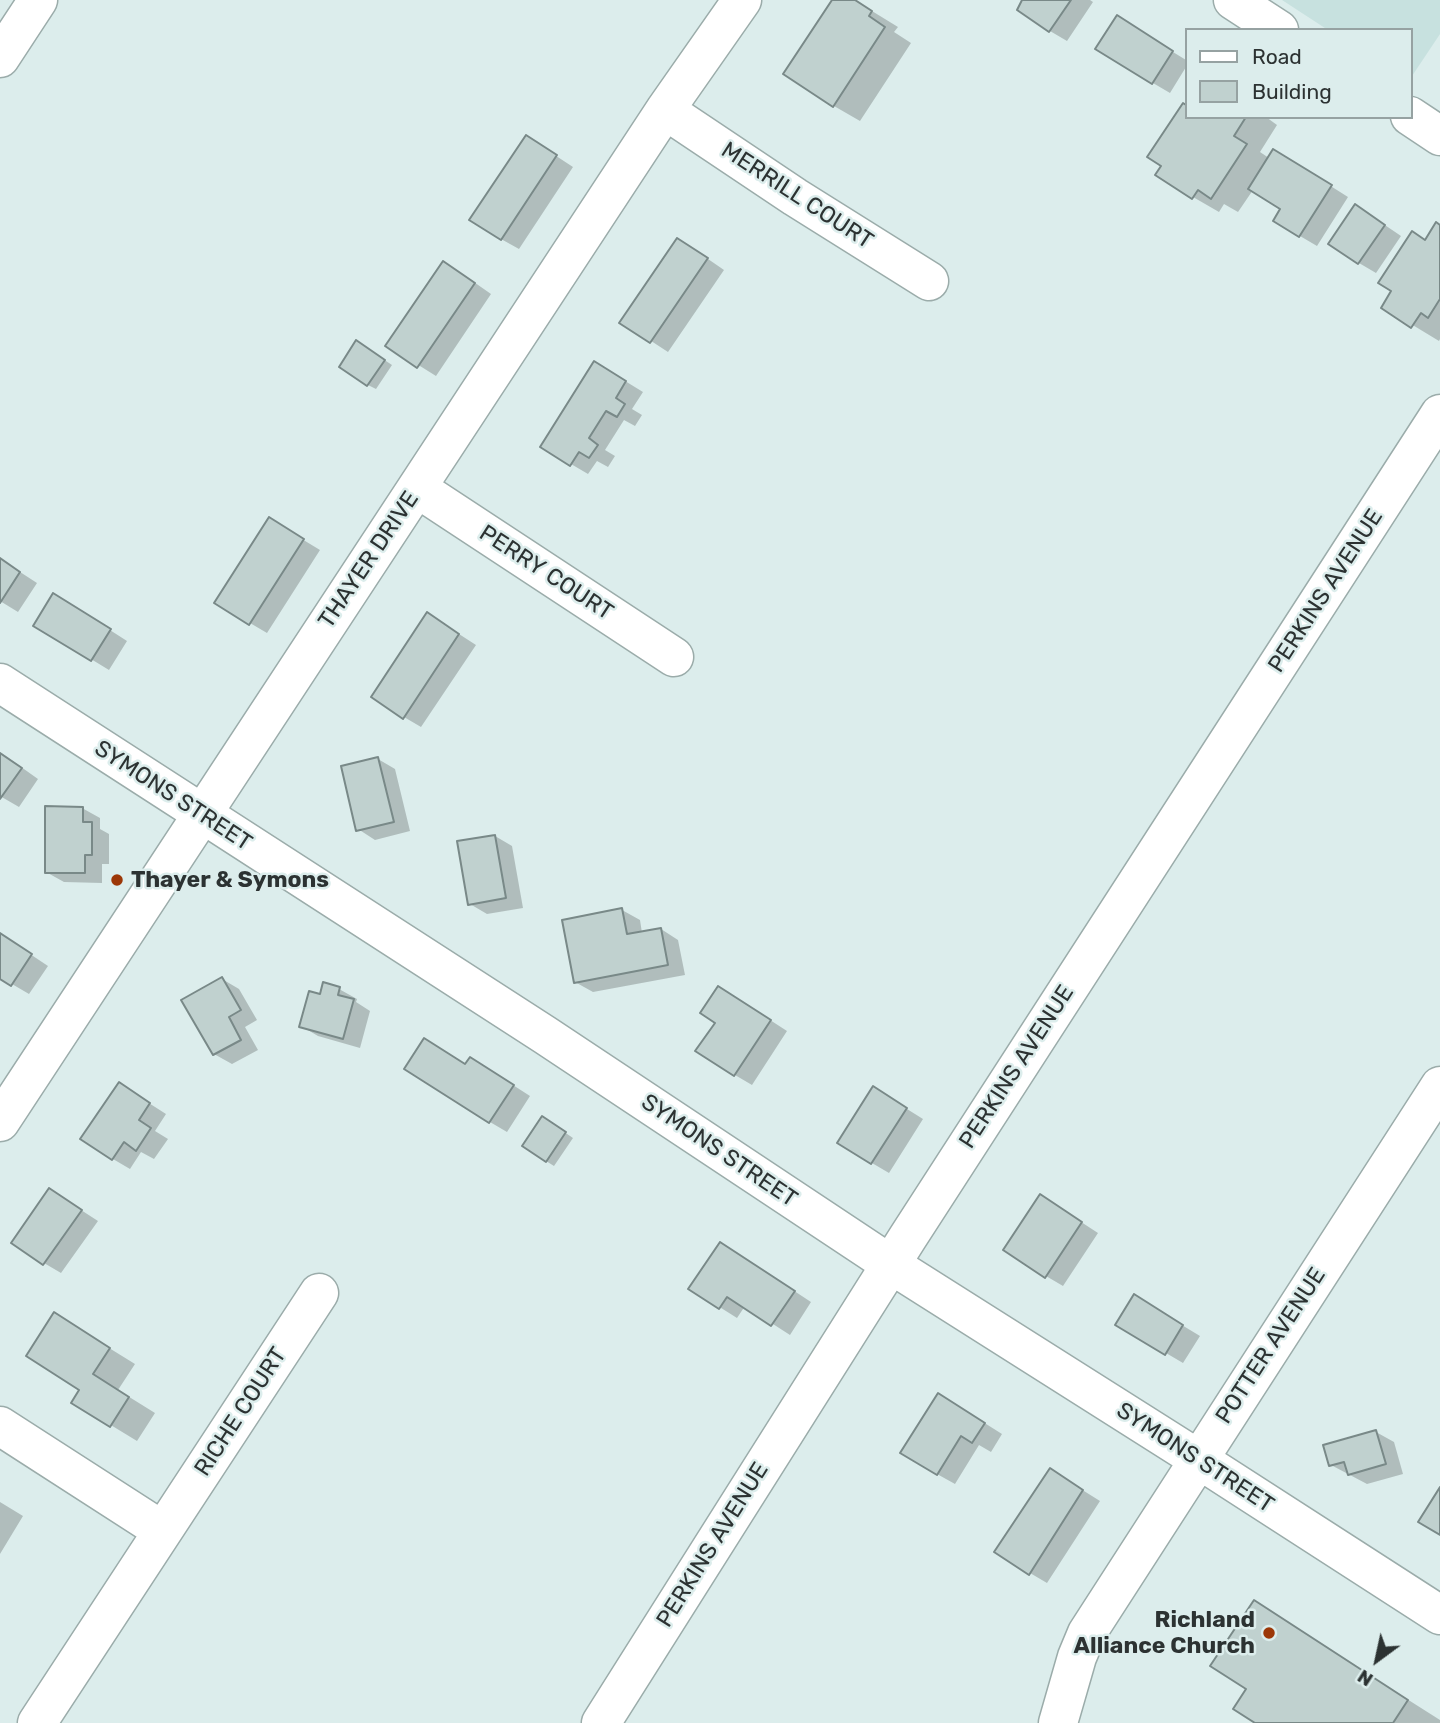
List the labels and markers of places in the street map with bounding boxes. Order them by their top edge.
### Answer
place label: Thayer & Symons [131,866,329,894]
marker: Thayer & Symons [109,872,125,888]
place label: Richland Alliance Church [1074,1606,1255,1660]
marker: Richland Alliance Church [1261,1625,1277,1641]

